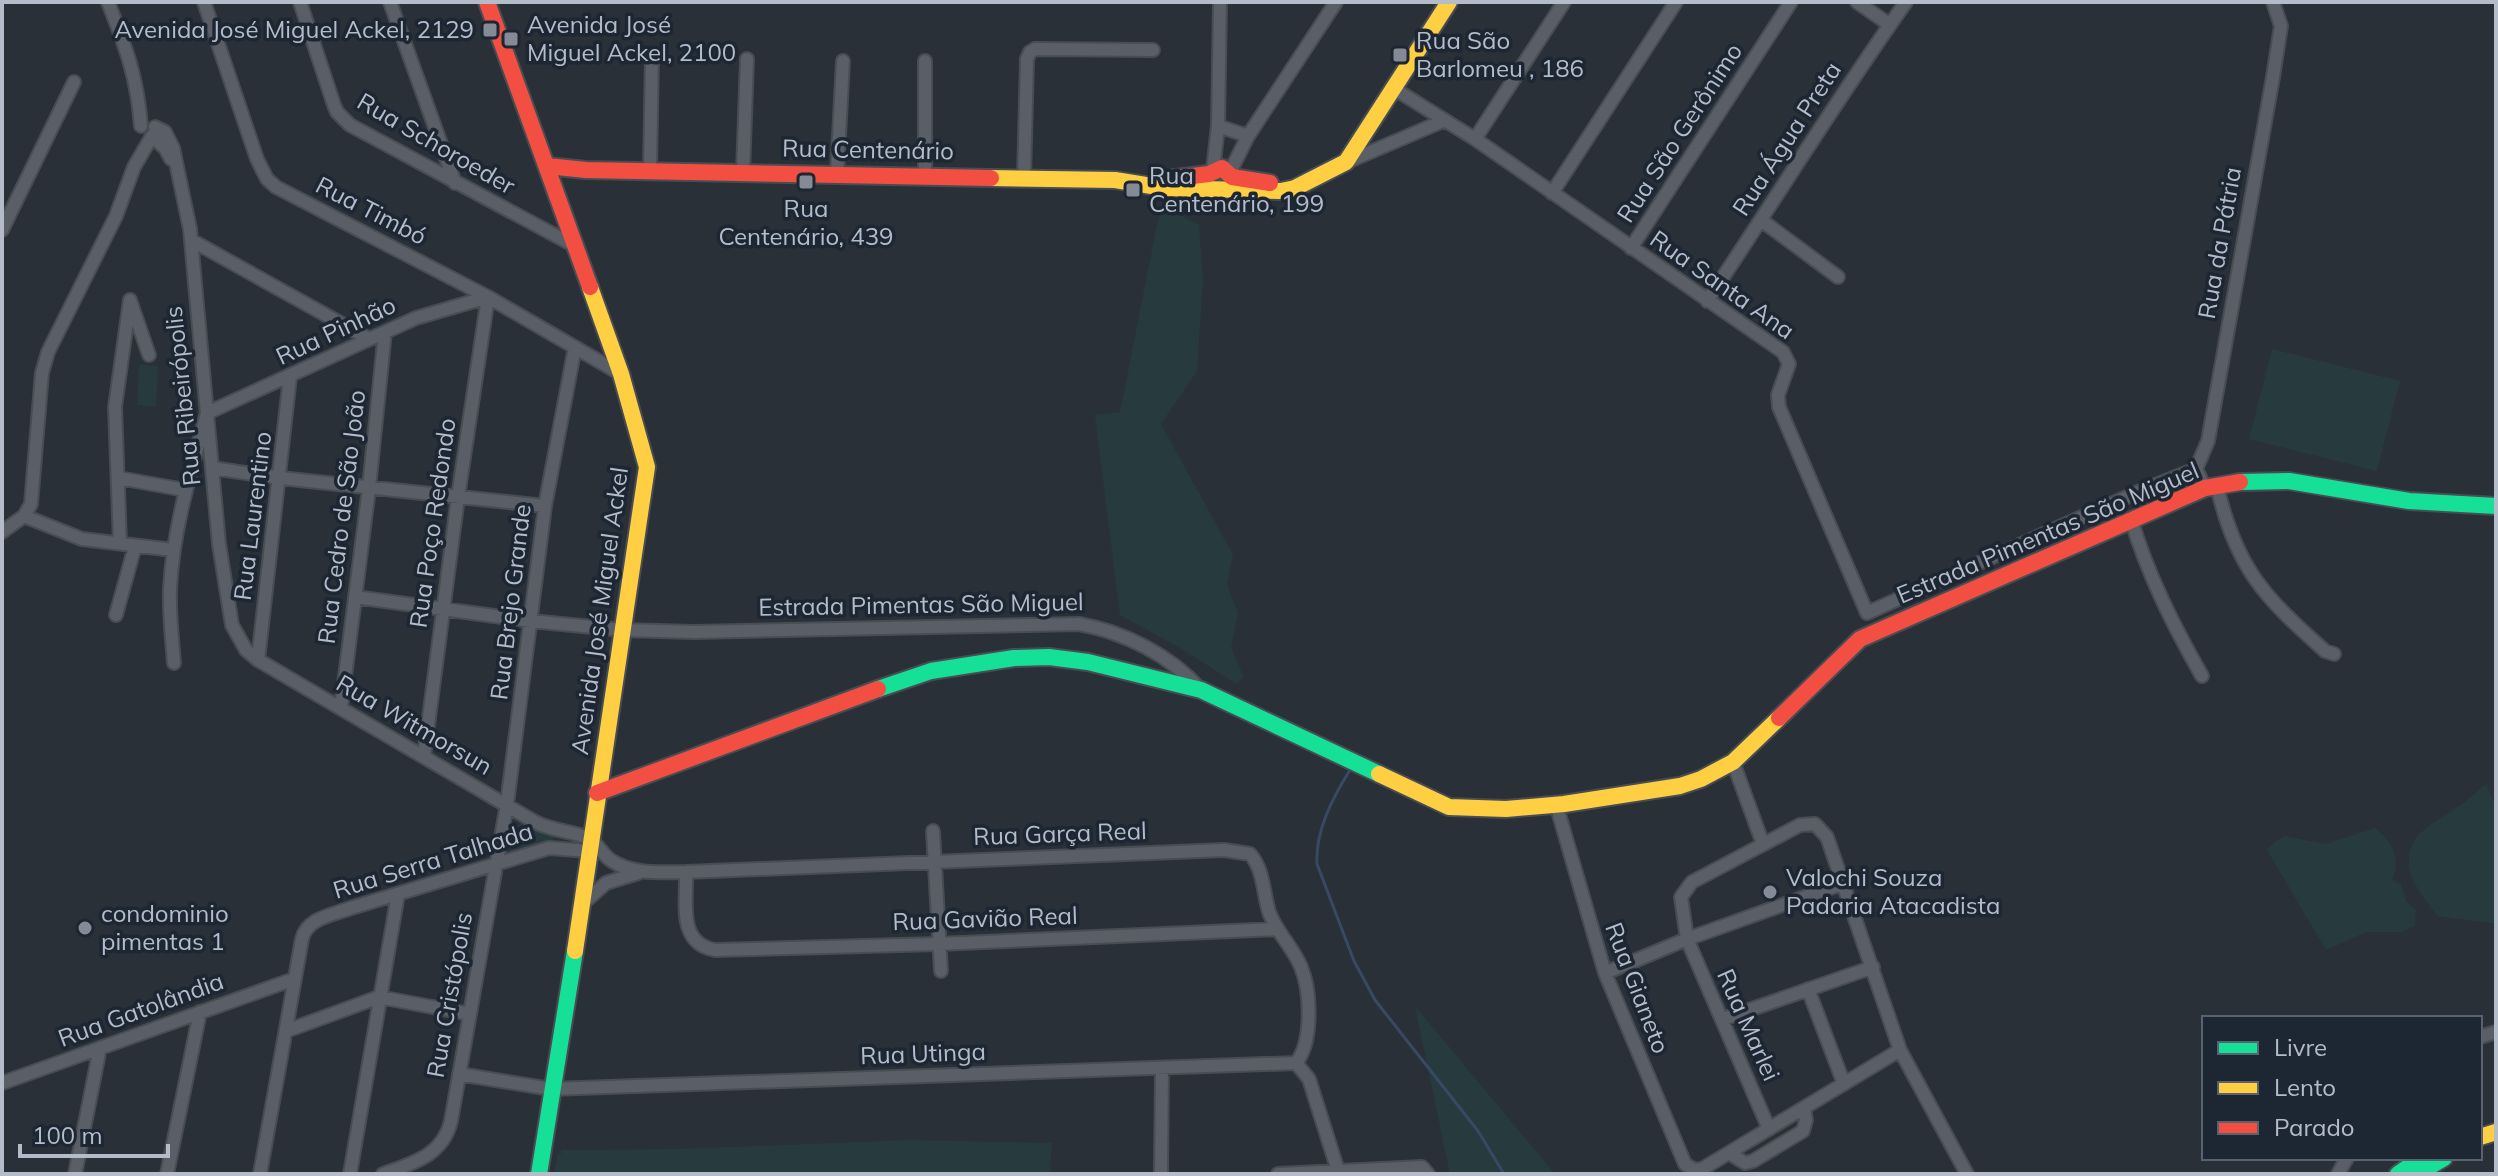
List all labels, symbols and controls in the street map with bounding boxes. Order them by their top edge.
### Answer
place label: Avenida José Miguel Ackel, 2100 [527,9,736,67]
place label: Avenida José Miguel Ackel, 2129 [114,14,474,44]
marker: Avenida José Miguel Ackel, 2129 [481,21,499,39]
place label: Rua São Barlomeu , 186 [1416,25,1584,83]
marker: Avenida José Miguel Ackel, 2100 [502,30,520,48]
street label: Rua São Gerônimo [1610,37,1748,228]
marker: Rua São Barlomeu , 186 [1391,46,1409,64]
street label: Rua Água Preta [1725,56,1847,221]
street label: Rua Schoroeder [352,86,521,201]
street label: Rua Centenário [782,133,954,165]
place label: Rua Centenário, 199 [1149,160,1324,218]
street label: Rua da Pátria [2191,165,2247,321]
street label: Rua Timbó [311,169,432,251]
marker: Rua Centenário, 439 [797,173,815,191]
marker: Rua Centenário, 199 [1124,181,1142,199]
place label: Rua Centenário, 439 [718,193,894,251]
street label: Rua Santa Ana [1644,223,1801,345]
street label: Rua Pinhão [271,289,400,371]
street label: Rua Ribeirópolis [158,305,206,487]
street label: Rua Cedro de São João [311,388,371,645]
street label: Rua Poço Redondo [402,416,462,630]
street label: Rua Laurentino [227,430,277,602]
street label: Estrada Pimentas São Miguel [1892,455,2203,609]
street label: Avenida José Miguel Ackel [564,465,634,757]
street label: Rua Brejo Grande [483,502,537,701]
street label: Estrada Pimentas São Miguel [758,586,1084,622]
street label: Rua Witmorsun [331,667,498,781]
street label: Rua Serra Talhada [329,815,536,905]
street label: Rua Garça Real [973,815,1147,851]
place label: Valochi Souza Padaria Atacadista [1786,862,2000,920]
marker: Valochi Souza Padaria Atacadista [1761,883,1779,901]
place label: condominio pimentas 1 [101,898,229,956]
street label: Rua Gavião Real [892,900,1078,936]
street label: Rua Cristópolis [420,910,478,1080]
street label: Rua Gianeto [1599,918,1677,1057]
marker: condominio pimentas 1 [76,919,94,937]
street label: Rua Marlei [1711,964,1787,1085]
street label: Rua Gatolândia [54,965,227,1053]
legend [2202,1016,2482,1160]
text: Livre [2274,1032,2327,1062]
street label: Rua Utinga [860,1036,986,1070]
text: Lento [2274,1072,2336,1102]
scale bar [20,1108,168,1158]
text: Parado [2274,1112,2355,1142]
text: 100 m [32,1120,103,1150]

